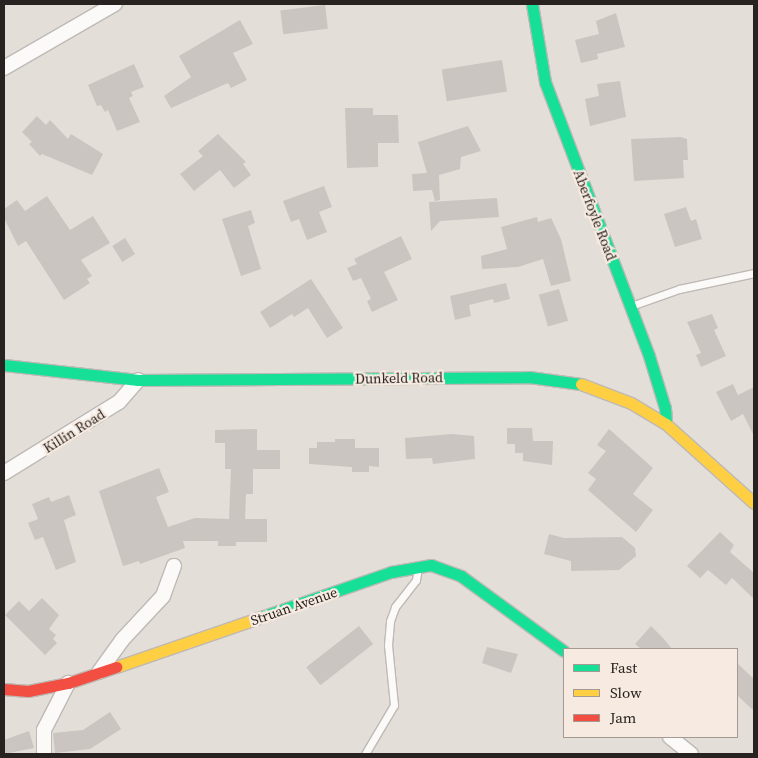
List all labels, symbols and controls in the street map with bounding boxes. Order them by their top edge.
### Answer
street label: Aberfoyle Road [570,167,620,263]
street label: Dunkeld Road [355,369,443,387]
street label: Killin Road [40,405,108,457]
street label: Struan Avenue [249,583,339,629]
legend [563,648,738,738]
text: Fast [610,657,637,678]
text: Slow [610,682,642,703]
text: Jam [610,707,636,728]

